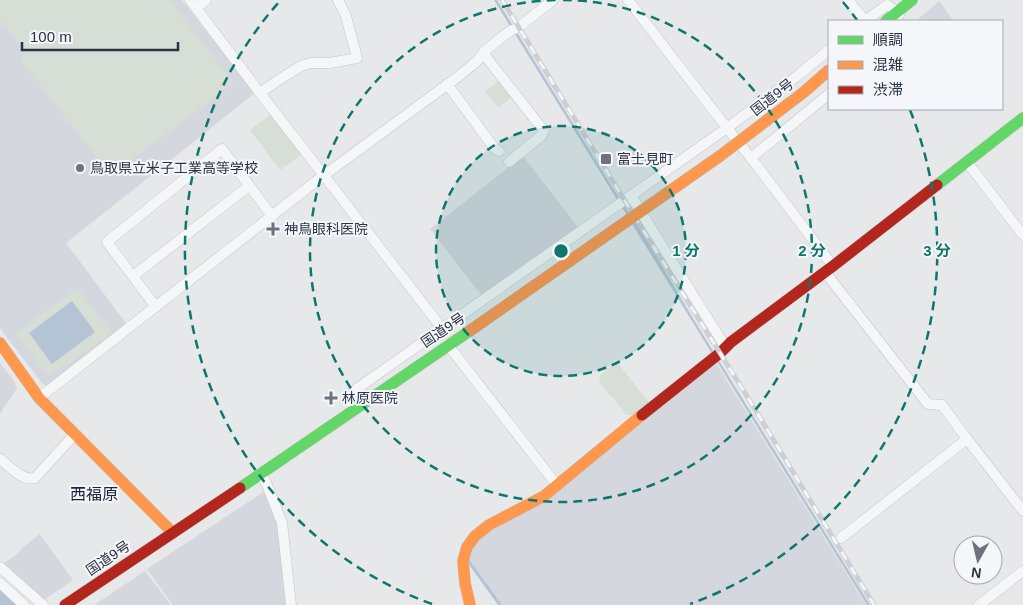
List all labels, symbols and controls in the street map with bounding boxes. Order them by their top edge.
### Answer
scale bar [22,20,179,52]
legend [828,20,1003,110]
text: 100 m [30,28,72,45]
text: 順調 [873,31,903,48]
text: 混雑 [873,56,903,73]
street label: 国道9号 [747,75,797,119]
text: 渋滞 [873,81,903,98]
place label: 富士見町 [617,151,673,167]
marker: 富士見町 [599,152,613,166]
place label: 鳥取県立米子工業高等学校 [90,160,258,176]
marker: 鳥取県立米子工業高等学校 [74,162,86,174]
place label: 神鳥眼科医院 [284,221,368,237]
marker: 神鳥眼科医院 [266,222,280,236]
centre of rings [552,242,570,260]
text: 1 分 [672,242,700,259]
text: 2 分 [798,242,826,259]
text: 3 分 [923,242,951,259]
street label: 国道9号 [418,309,468,351]
place label: 林原医院 [342,390,398,406]
marker: 林原医院 [324,391,338,405]
district label: 西福原 [70,486,118,503]
north arrow [953,535,1003,585]
street label: 国道9号 [83,537,133,579]
text: N [970,564,982,582]

